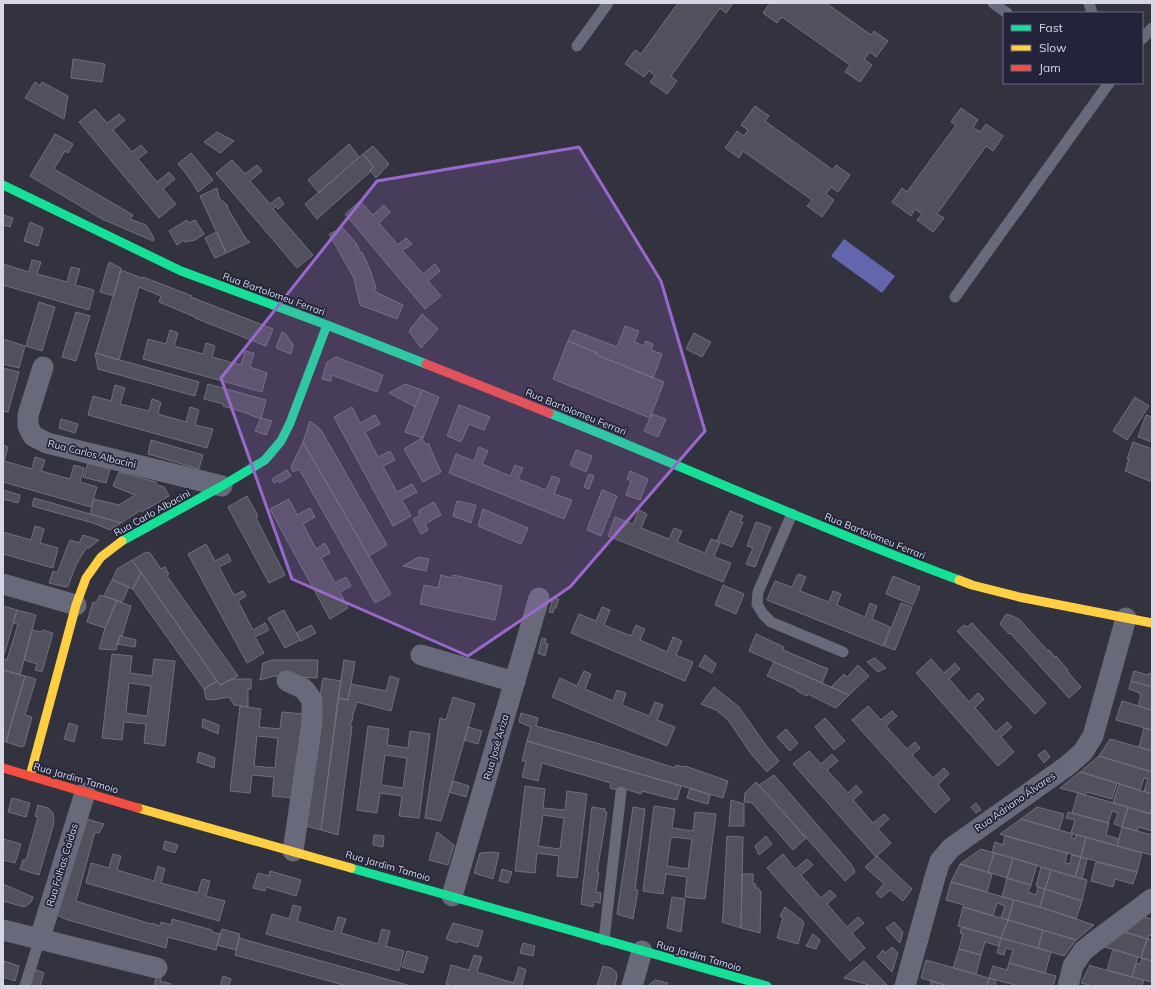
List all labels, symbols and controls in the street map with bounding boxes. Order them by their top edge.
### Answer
legend [1003,12,1143,84]
text: Fast [1039,20,1063,35]
text: Slow [1039,40,1067,55]
text: Jam [1039,60,1061,75]
street label: Rua Bartolomeu Ferrari [221,269,327,319]
street label: Rua Bartolomeu Ferrari [524,386,628,438]
street label: Rua Carlos Albacini [46,437,138,471]
street label: Rua Carlo Albacini [111,487,193,539]
street label: Rua Bartolomeu Ferrari [823,510,927,562]
street label: Rua José Ariza [480,713,512,781]
street label: Rua Jardim Tamoio [32,760,120,796]
street label: Rua Adriano Álvares [972,769,1058,835]
street label: Rua Folhas Caidas [43,822,81,908]
street label: Rua Jardim Tamoio [344,848,432,884]
street label: Rua Jardim Tamoio [655,938,743,974]

